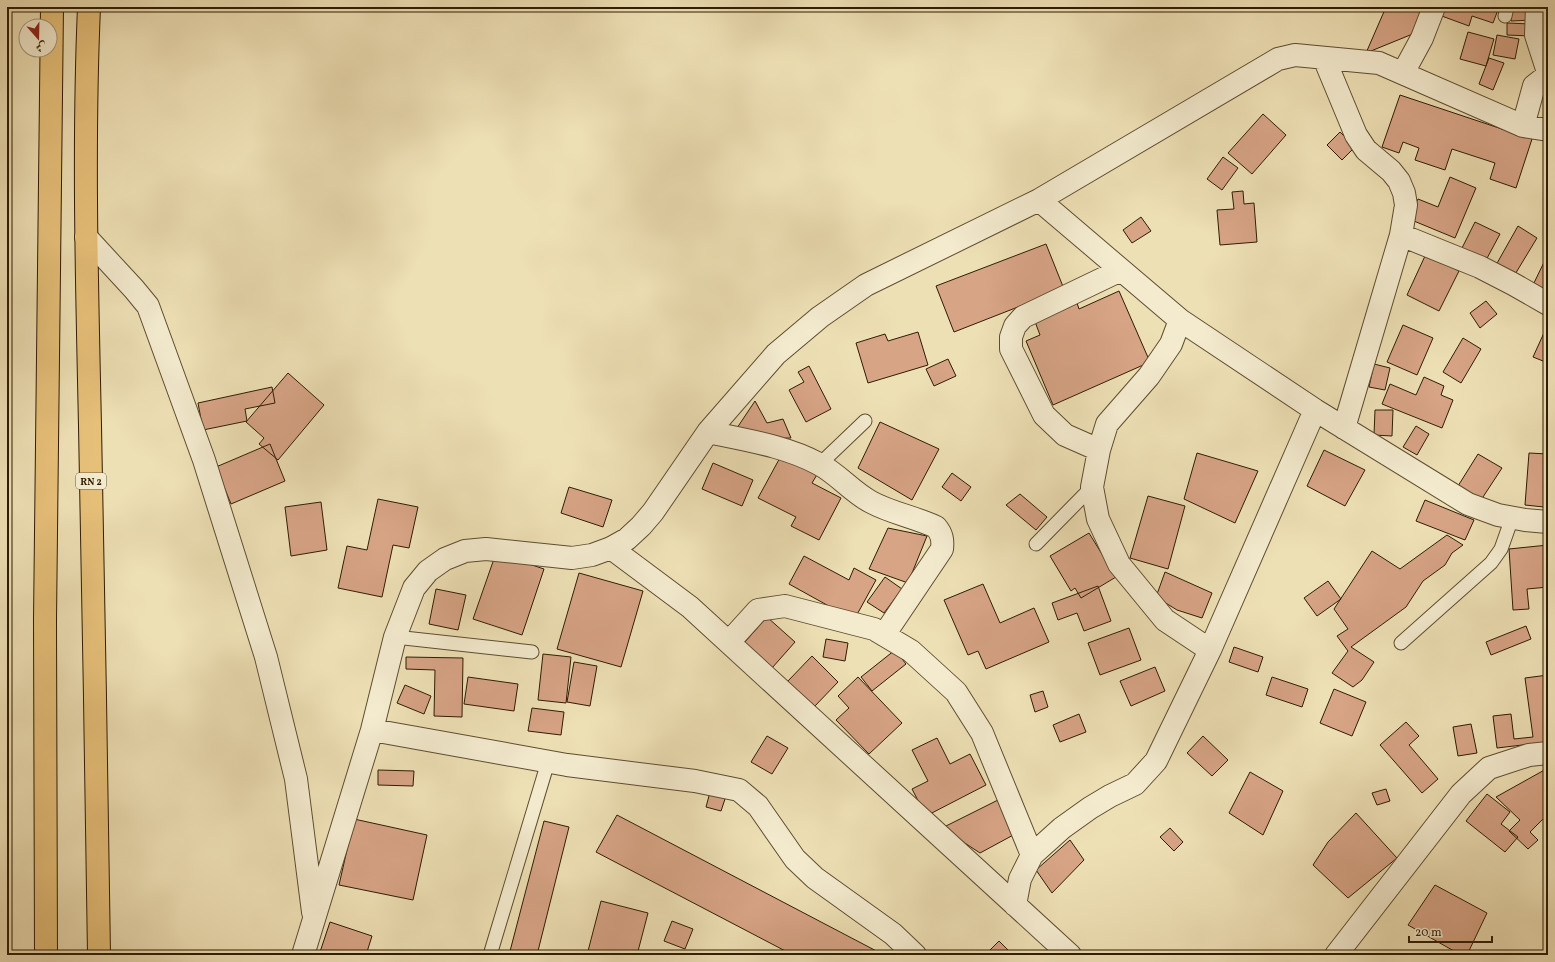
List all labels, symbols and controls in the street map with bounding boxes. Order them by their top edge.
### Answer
north arrow [18,18,58,58]
text: ش [33,37,49,55]
road number: RN 2 [76,473,106,489]
scale bar [1409,918,1492,944]
text: 20 m [1415,925,1442,941]

